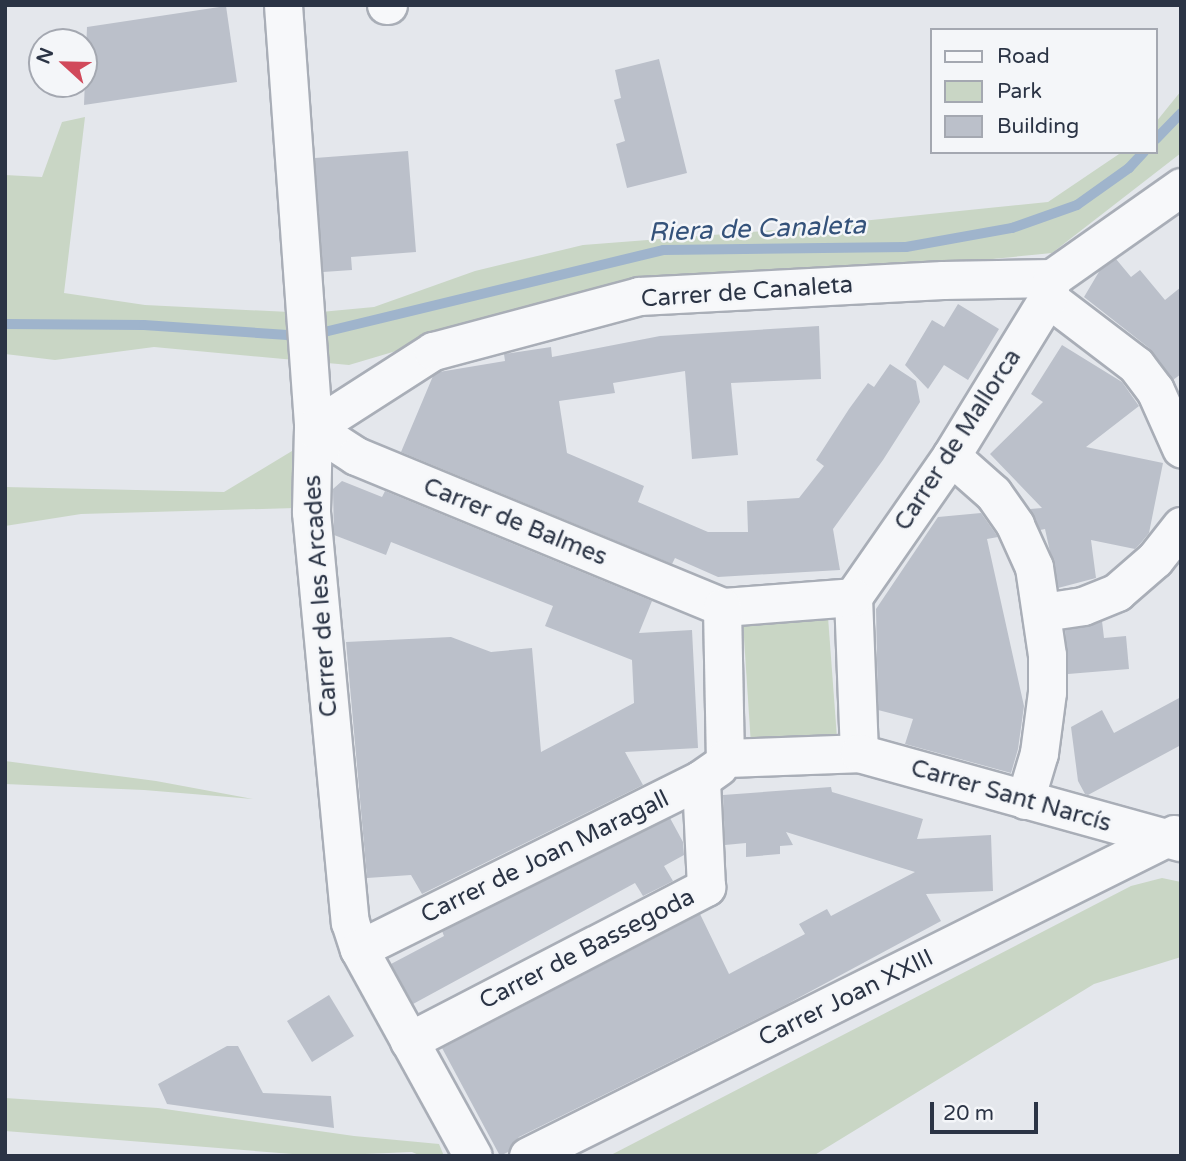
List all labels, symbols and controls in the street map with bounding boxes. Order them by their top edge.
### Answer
north arrow [28,28,98,98]
legend [930,28,1158,154]
text: Road [997,44,1050,69]
text: N [32,45,58,67]
text: Park [997,79,1042,104]
text: Building [997,114,1079,139]
water label: Riera de Canaleta [648,210,866,248]
street label: Carrer de Canaleta [640,270,854,314]
street label: Carrer de Mallorca [889,344,1027,536]
street label: Carrer de Balmes [419,472,611,572]
street label: Carrer de les Arcades [298,474,344,718]
street label: Carrer Sant Narcís [907,754,1115,838]
street label: Carrer de Joan Maragall [416,784,674,930]
street label: Carrer de Bassegoda [475,882,699,1016]
street label: Carrer Joan XXIII [754,943,938,1053]
scale bar [934,1088,1042,1132]
text: 20 m [943,1101,994,1126]

